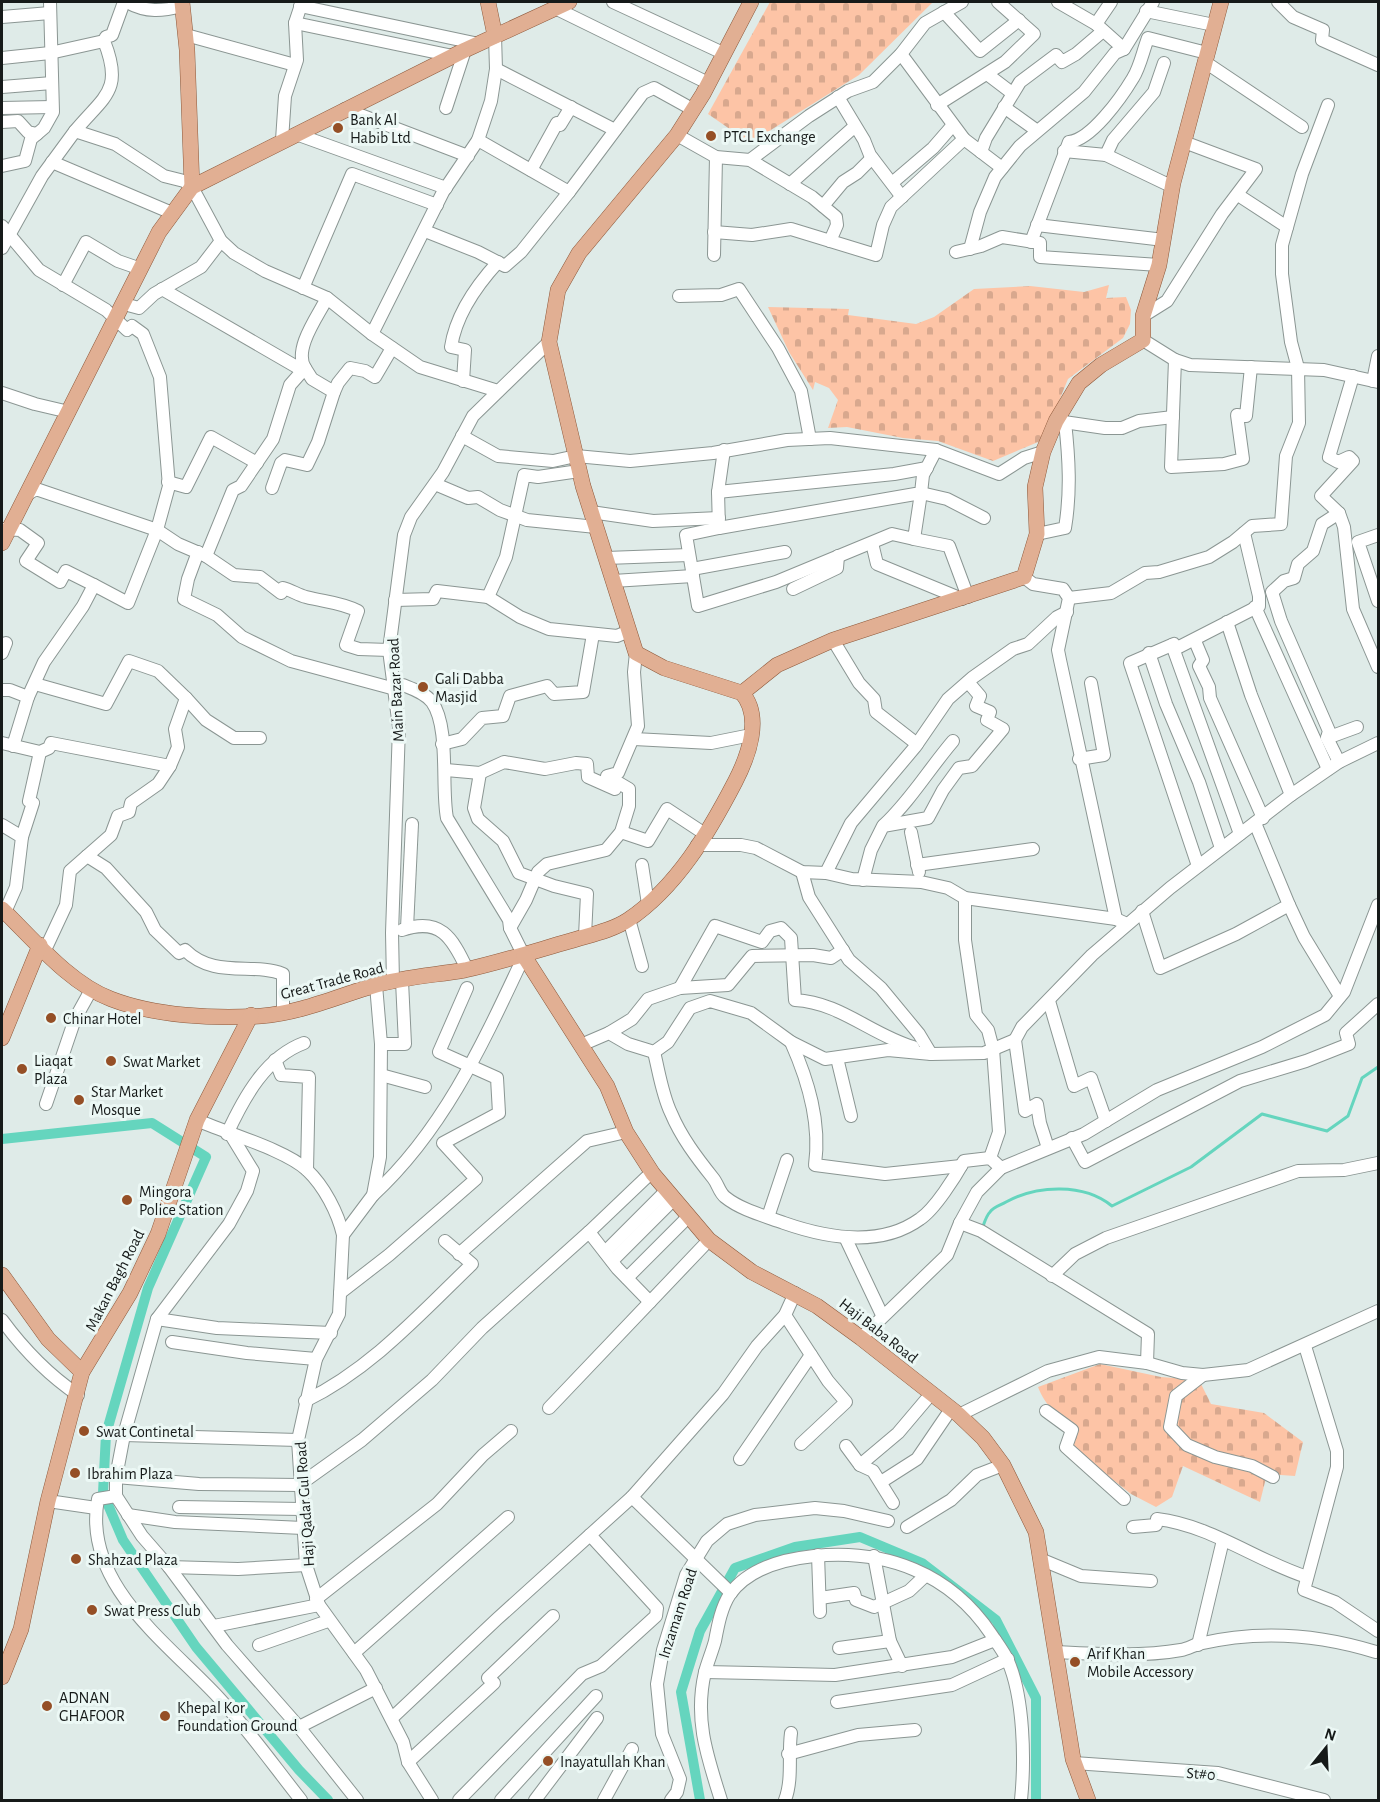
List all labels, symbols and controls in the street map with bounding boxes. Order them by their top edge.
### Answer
place label: Bank Al Habib Ltd [350,112,411,146]
marker: Bank Al Habib Ltd [331,121,345,135]
marker: PTCL Exchange [704,129,718,143]
place label: PTCL Exchange [723,129,816,145]
street label: Main Bazar Road [385,638,407,742]
place label: Gali Dabba Masjid [435,671,504,706]
marker: Gali Dabba Masjid [416,680,430,694]
street label: Great Trade Road [279,959,386,1002]
marker: Chinar Hotel [44,1011,58,1025]
place label: Chinar Hotel [63,1011,142,1027]
place label: Liaqat Plaza [34,1053,73,1087]
marker: Swat Market [104,1054,118,1068]
place label: Swat Market [123,1054,200,1070]
marker: Liaqat Plaza [15,1062,29,1076]
place label: Star Market Mosque [91,1084,163,1118]
marker: Star Market Mosque [72,1093,86,1107]
place label: Mingora Police Station [139,1184,223,1218]
marker: Mingora Police Station [120,1193,134,1207]
street label: Makan Bagh Road [82,1227,147,1334]
street label: Haji Baba Road [835,1295,921,1367]
marker: Swat Continetal [77,1424,91,1438]
place label: Swat Continetal [96,1424,194,1440]
street label: Haji Qadar Gul Road [293,1441,318,1567]
marker: Ibrahim Plaza [68,1466,82,1480]
place label: Ibrahim Plaza [87,1466,173,1482]
marker: Shahzad Plaza [69,1552,83,1566]
place label: Shahzad Plaza [88,1552,178,1568]
street label: Inzamam Road [656,1566,700,1660]
marker: Swat Press Club [85,1603,99,1617]
place label: Swat Press Club [104,1603,201,1619]
place label: Arif Khan Mobile Accessory [1087,1646,1194,1681]
marker: Arif Khan Mobile Accessory [1068,1655,1082,1669]
place label: ADNAN GHAFOOR [59,1690,125,1724]
marker: ADNAN GHAFOOR [40,1699,54,1713]
place label: Khepal Kor Foundation Ground [177,1700,298,1734]
marker: Khepal Kor Foundation Ground [158,1709,172,1723]
north arrow [1296,1718,1356,1778]
text: N [1323,1725,1338,1744]
marker: Inayatullah Khan [541,1754,555,1768]
place label: Inayatullah Khan [560,1754,666,1771]
street label: St#0 [1186,1765,1216,1783]

